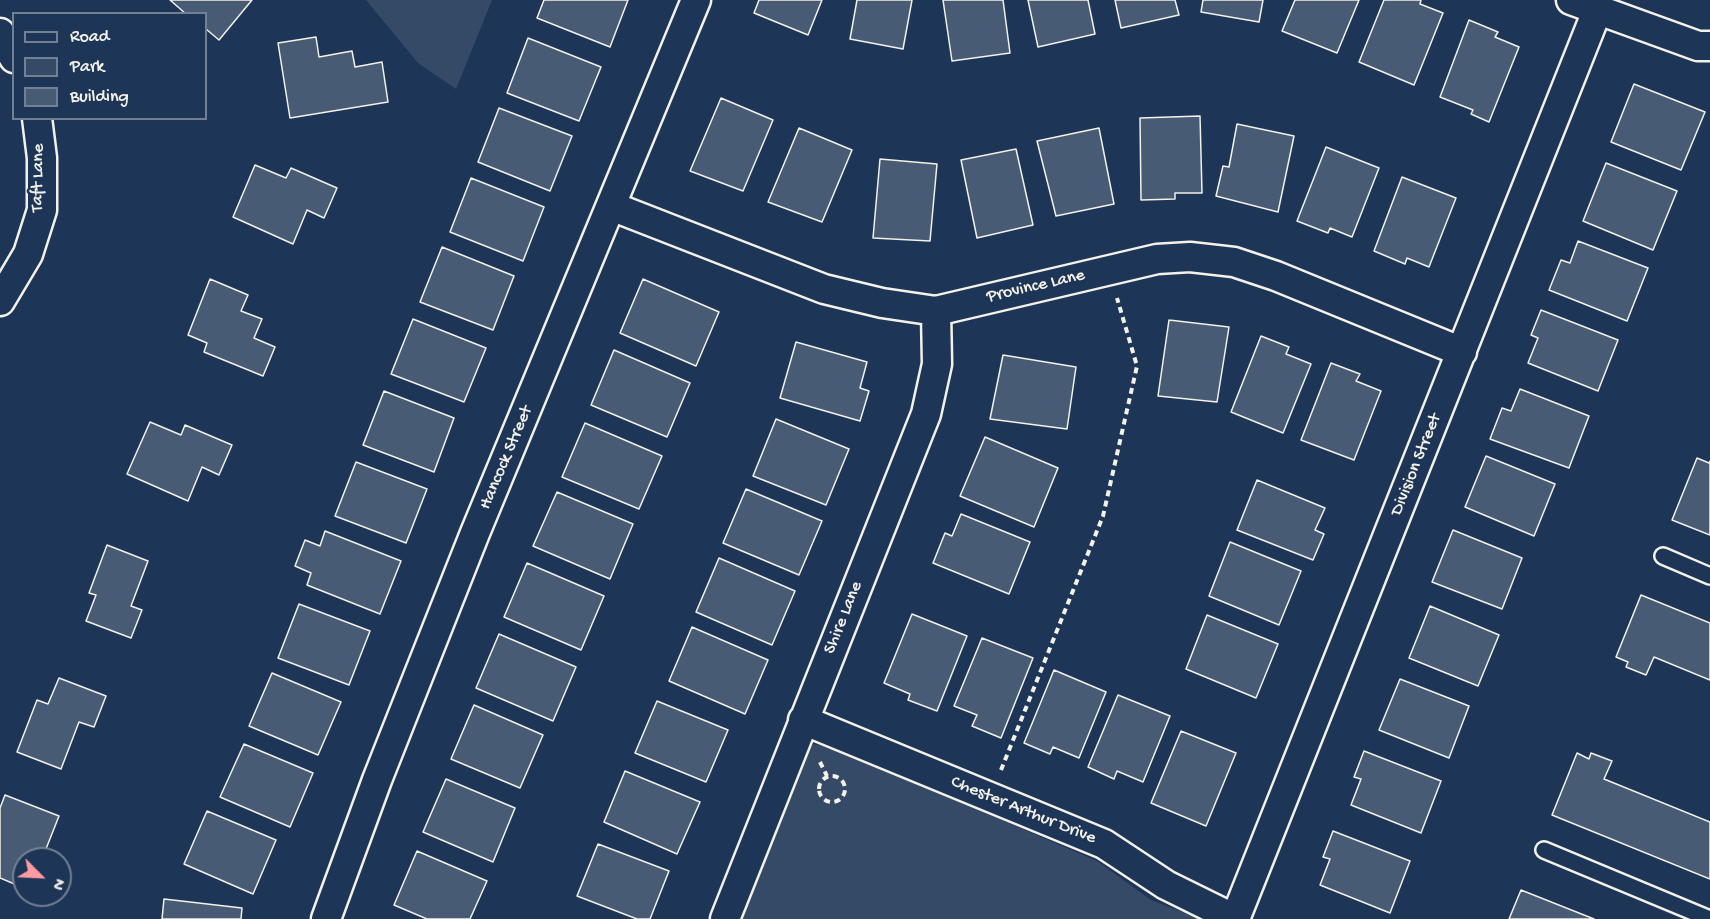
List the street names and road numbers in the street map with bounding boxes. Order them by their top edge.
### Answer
street label: Taft Lane [28,144,50,212]
street label: Province Lane [985,265,1087,309]
street label: Hancock Street [475,403,539,513]
street label: Division Street [1387,411,1447,519]
street label: Shire Lane [820,579,868,657]
street label: Chester Arthur Drive [947,772,1099,850]

